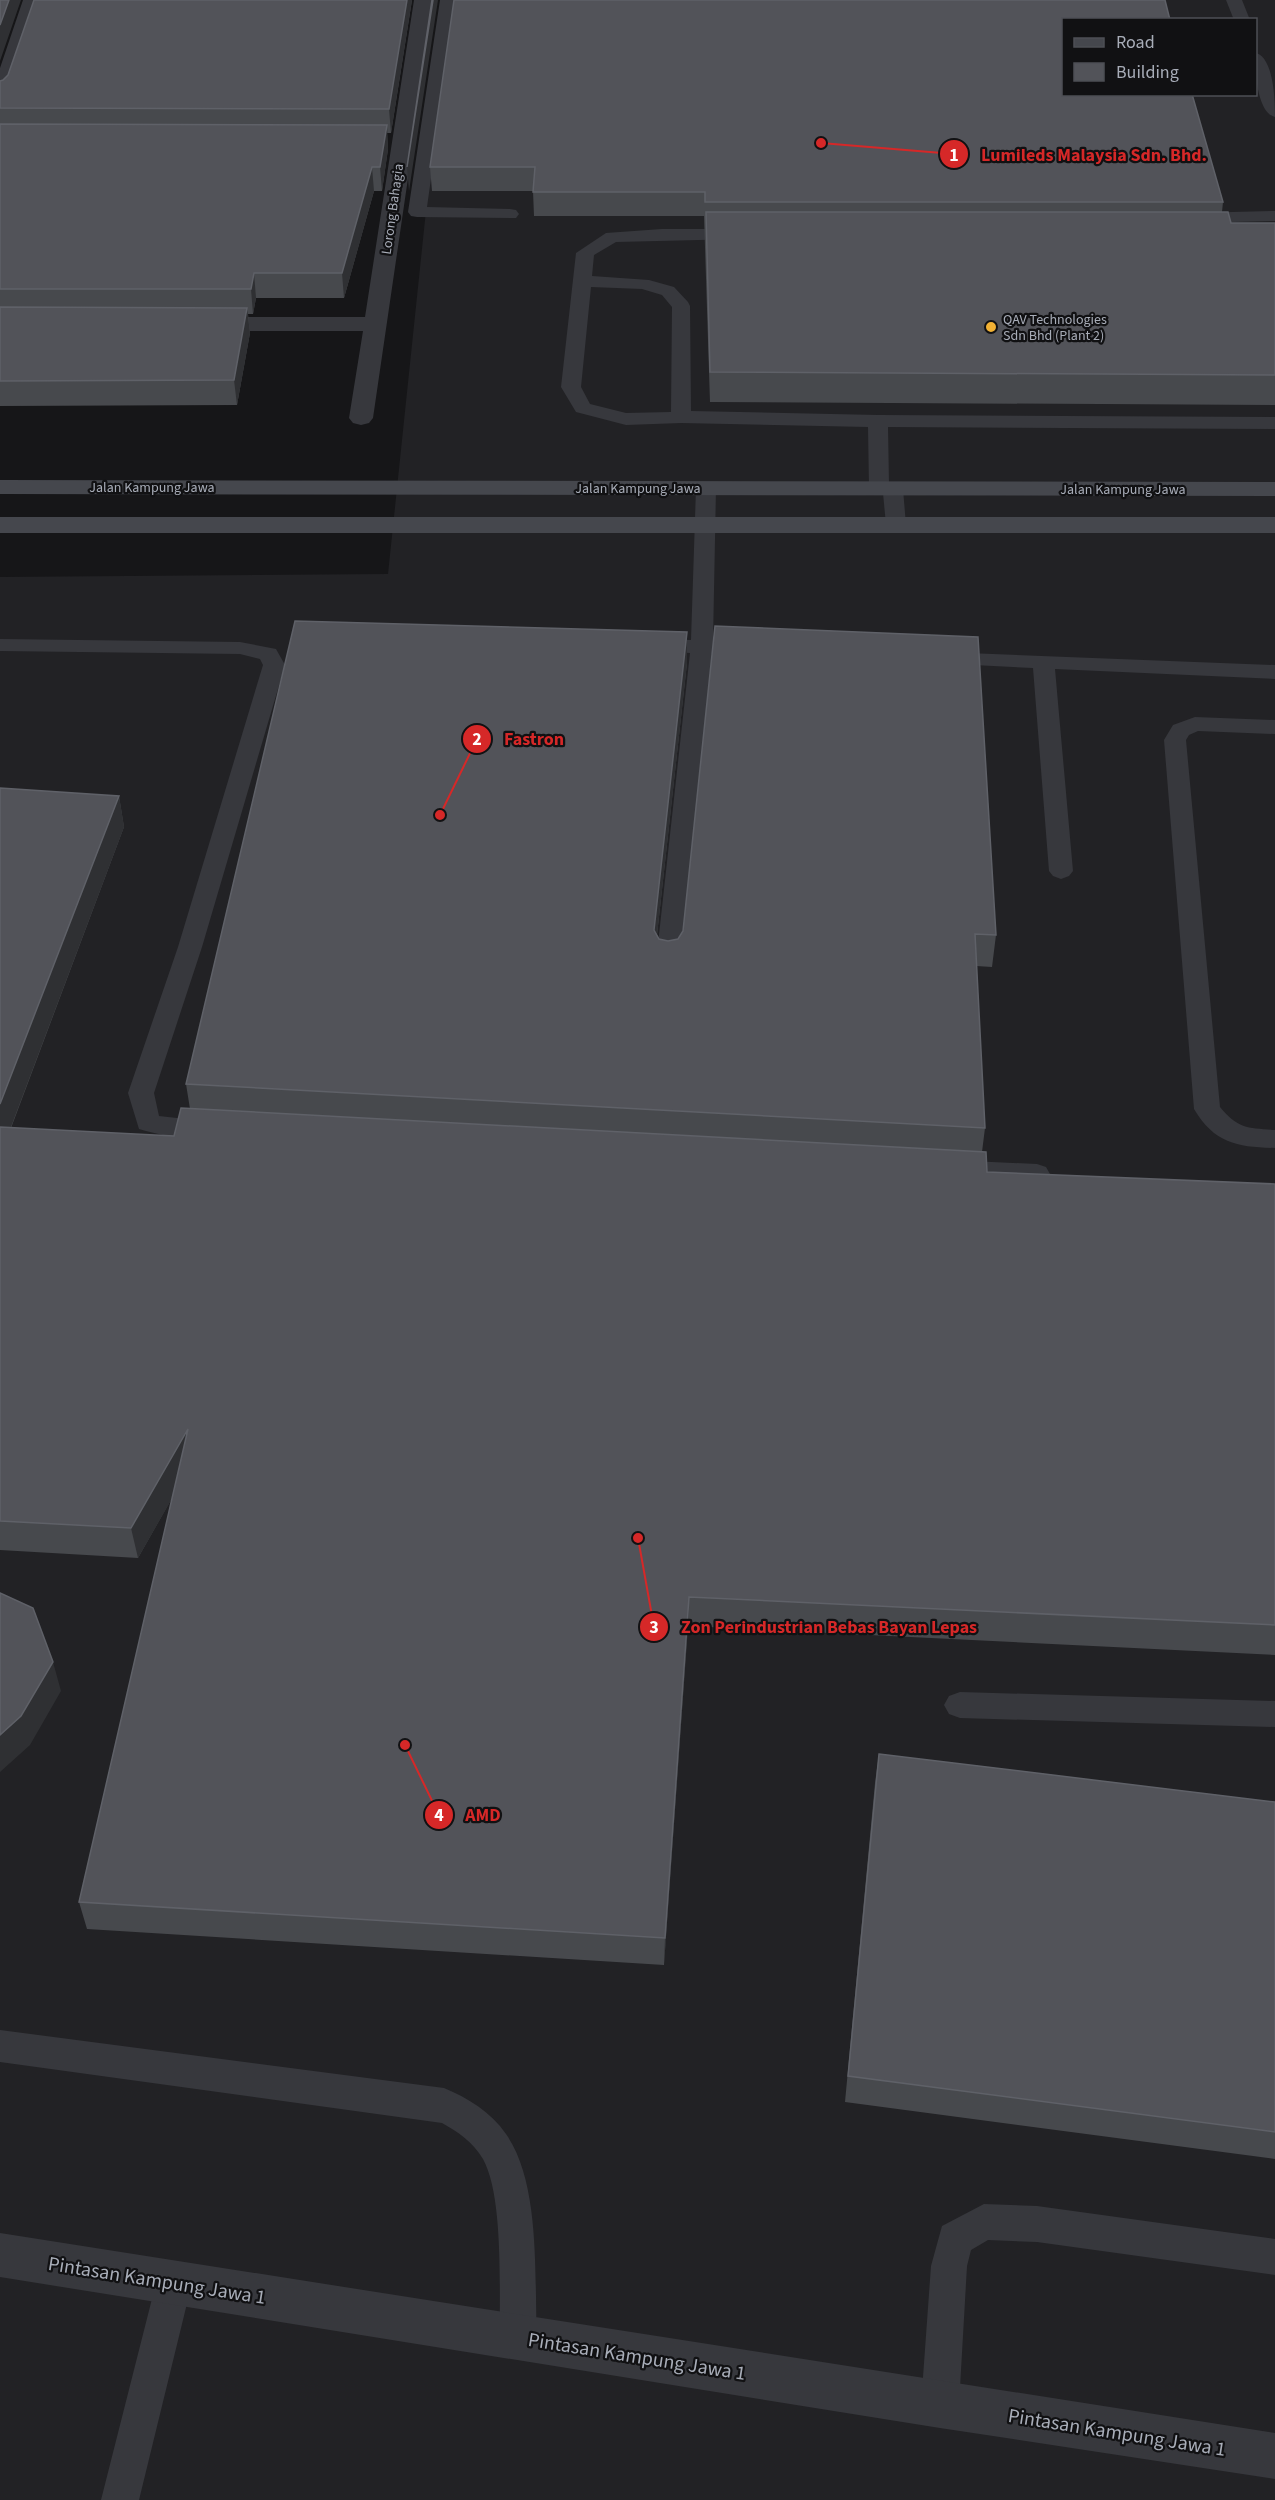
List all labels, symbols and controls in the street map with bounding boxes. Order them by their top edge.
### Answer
legend [1062,18,1257,96]
text: Road [1116,30,1155,55]
text: Building [1116,60,1179,85]
callout: Lumileds Malaysia Sdn. Bhd. [939,136,1219,172]
text: 1 [949,143,959,168]
text: Lumileds Malaysia Sdn. Bhd. [981,143,1207,168]
street label: Lorong Bahagia [377,162,409,256]
place label: QAV Technologies Sdn Bhd (Plant 2) [1003,310,1107,346]
marker: QAV Technologies Sdn Bhd (Plant 2) [984,320,998,334]
street label: Jalan Kampung Jawa [89,478,215,498]
street label: Jalan Kampung Jawa [575,479,701,499]
street label: Jalan Kampung Jawa [1060,480,1186,500]
callout: Fastron [462,721,576,757]
text: 2 [472,727,482,752]
text: Fastron [504,727,564,752]
callout: Zon Perindustrian Bebas Bayan Lepas [639,1609,989,1645]
text: 3 [649,1615,659,1640]
text: Zon Perindustrian Bebas Bayan Lepas [681,1615,977,1640]
callout: AMD [424,1797,513,1833]
text: 4 [434,1803,444,1828]
text: AMD [464,1803,501,1828]
street label: Pintasan Kampung Jawa 1 [46,2250,268,2312]
street label: Pintasan Kampung Jawa 1 [526,2326,748,2388]
street label: Pintasan Kampung Jawa 1 [1006,2402,1228,2464]

